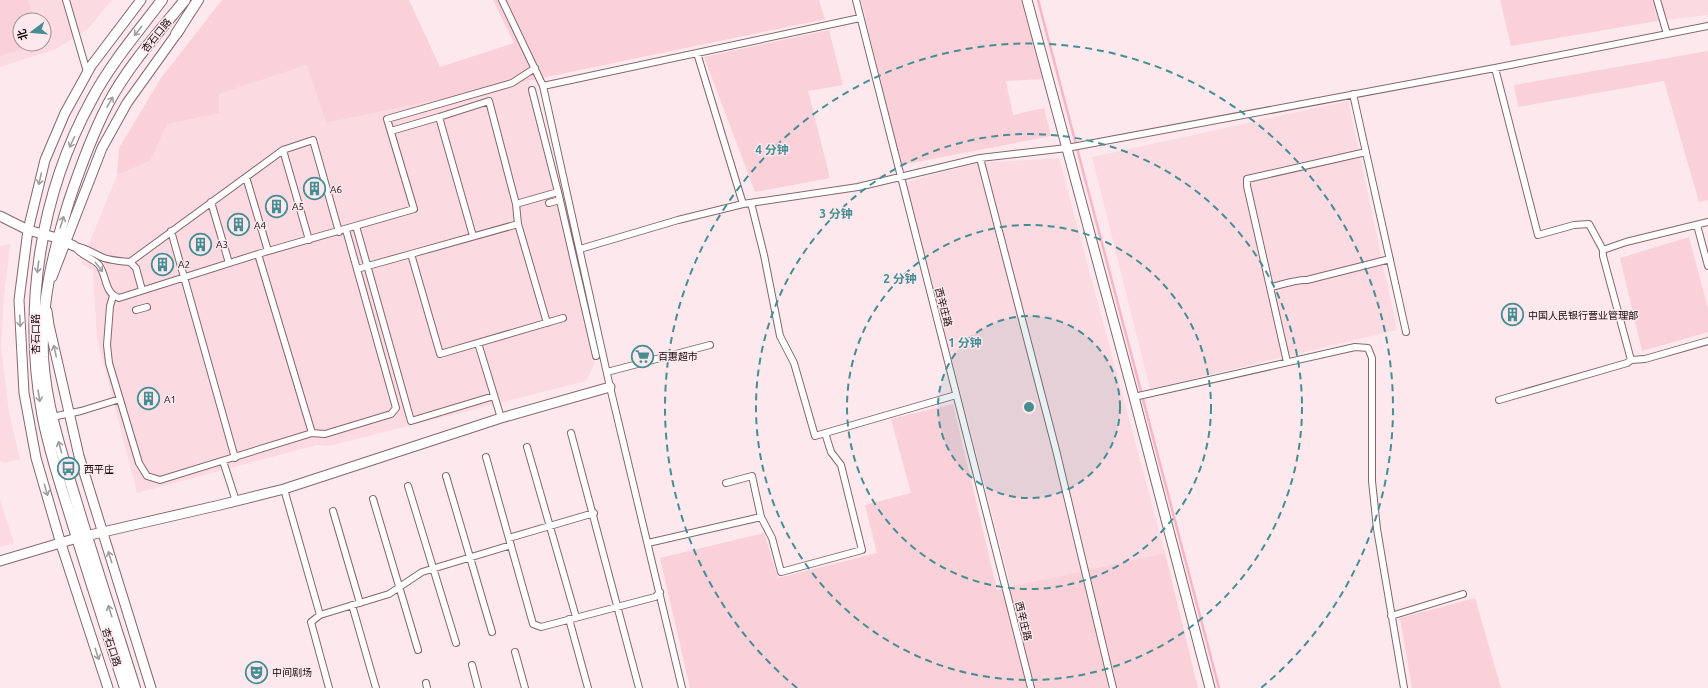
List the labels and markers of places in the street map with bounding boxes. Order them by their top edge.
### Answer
building icon: A6 [301,176,327,202]
place label: A6 [330,184,343,195]
building icon: A5 [263,193,289,219]
place label: A5 [292,201,304,212]
building icon: A4 [225,212,251,238]
place label: A4 [254,220,267,231]
building icon: A3 [187,231,213,257]
place label: A3 [216,239,228,250]
building icon: A2 [149,251,175,277]
place label: A2 [178,259,190,270]
building icon: 中国人民银行营业管理部 [1500,302,1526,328]
place label: 中国人民银行营业管理部 [1528,310,1638,321]
supermarket icon: 百惠超市 [629,343,655,369]
place label: 百惠超市 [658,351,698,362]
building icon: A1 [136,386,162,412]
place label: A1 [164,394,176,405]
centre of rings [1022,400,1036,414]
bus stop icon: 西平庄 [56,456,82,482]
place label: 西平庄 [84,464,114,475]
theatre icon: 中间剧场 [243,659,269,685]
place label: 中间剧场 [272,667,312,678]

